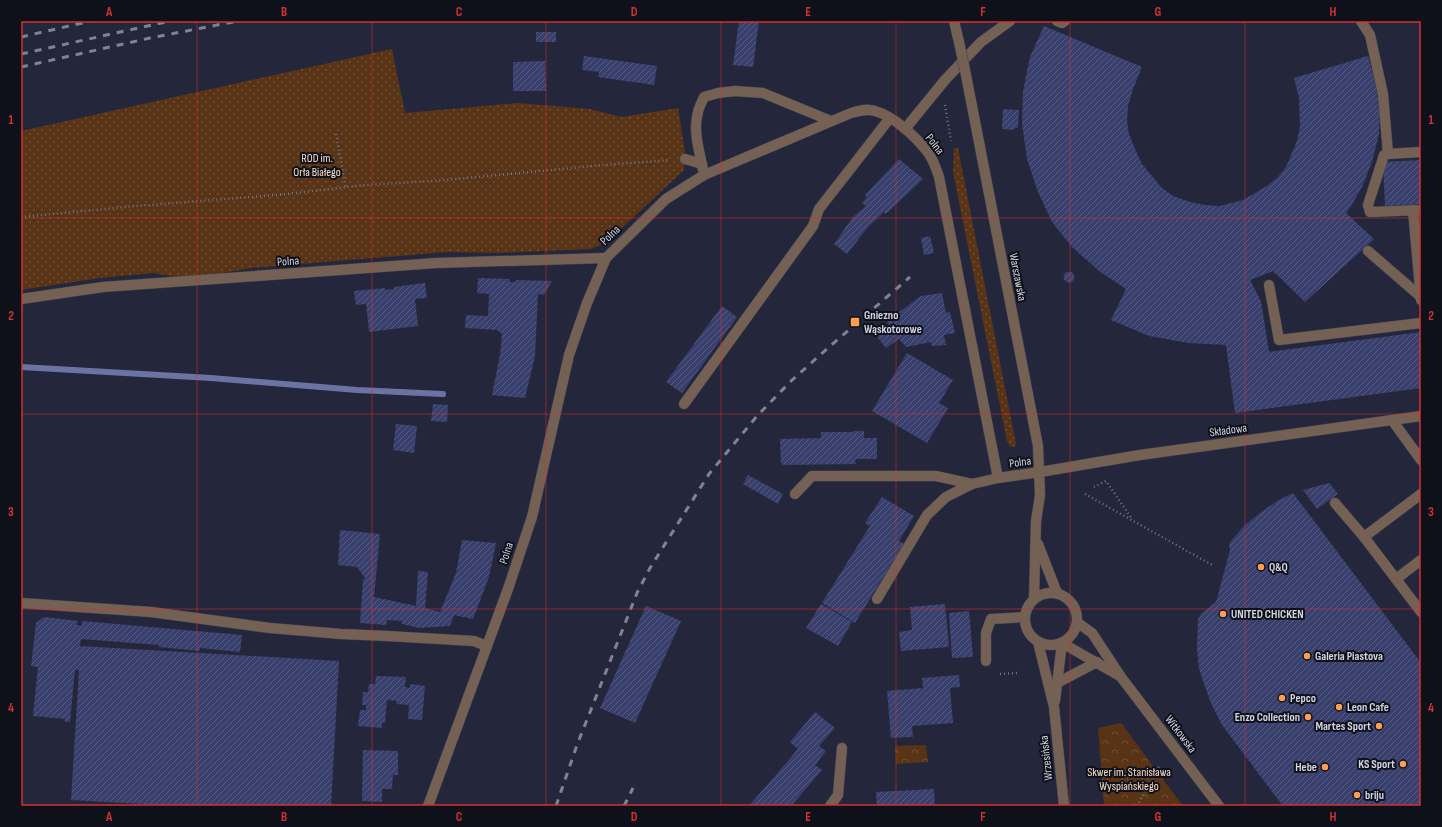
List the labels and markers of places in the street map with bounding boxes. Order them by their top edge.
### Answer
place label: Gniezno Wąskotorowe [864,308,922,337]
marker: Gniezno Wąskotorowe [849,316,861,328]
place label: Q&Q [1269,560,1288,575]
marker: Q&Q [1256,562,1266,572]
place label: UNITED CHICKEN [1231,607,1304,622]
marker: UNITED CHICKEN [1218,609,1228,619]
place label: Galeria Piastova [1315,649,1383,664]
marker: Galeria Piastova [1302,651,1312,661]
place label: Pepco [1290,691,1316,706]
marker: Pepco [1277,693,1287,703]
place label: Leon Cafe [1347,700,1389,715]
marker: Leon Cafe [1334,702,1344,712]
place label: Enzo Collection [1235,710,1300,725]
marker: Enzo Collection [1303,712,1313,722]
place label: Martes Sport [1315,719,1371,734]
marker: Martes Sport [1374,721,1384,731]
place label: KS Sport [1358,757,1395,772]
marker: KS Sport [1398,759,1408,769]
place label: Hebe [1295,760,1317,775]
marker: Hebe [1320,762,1330,772]
place label: briju [1365,788,1384,803]
marker: briju [1352,790,1362,800]

